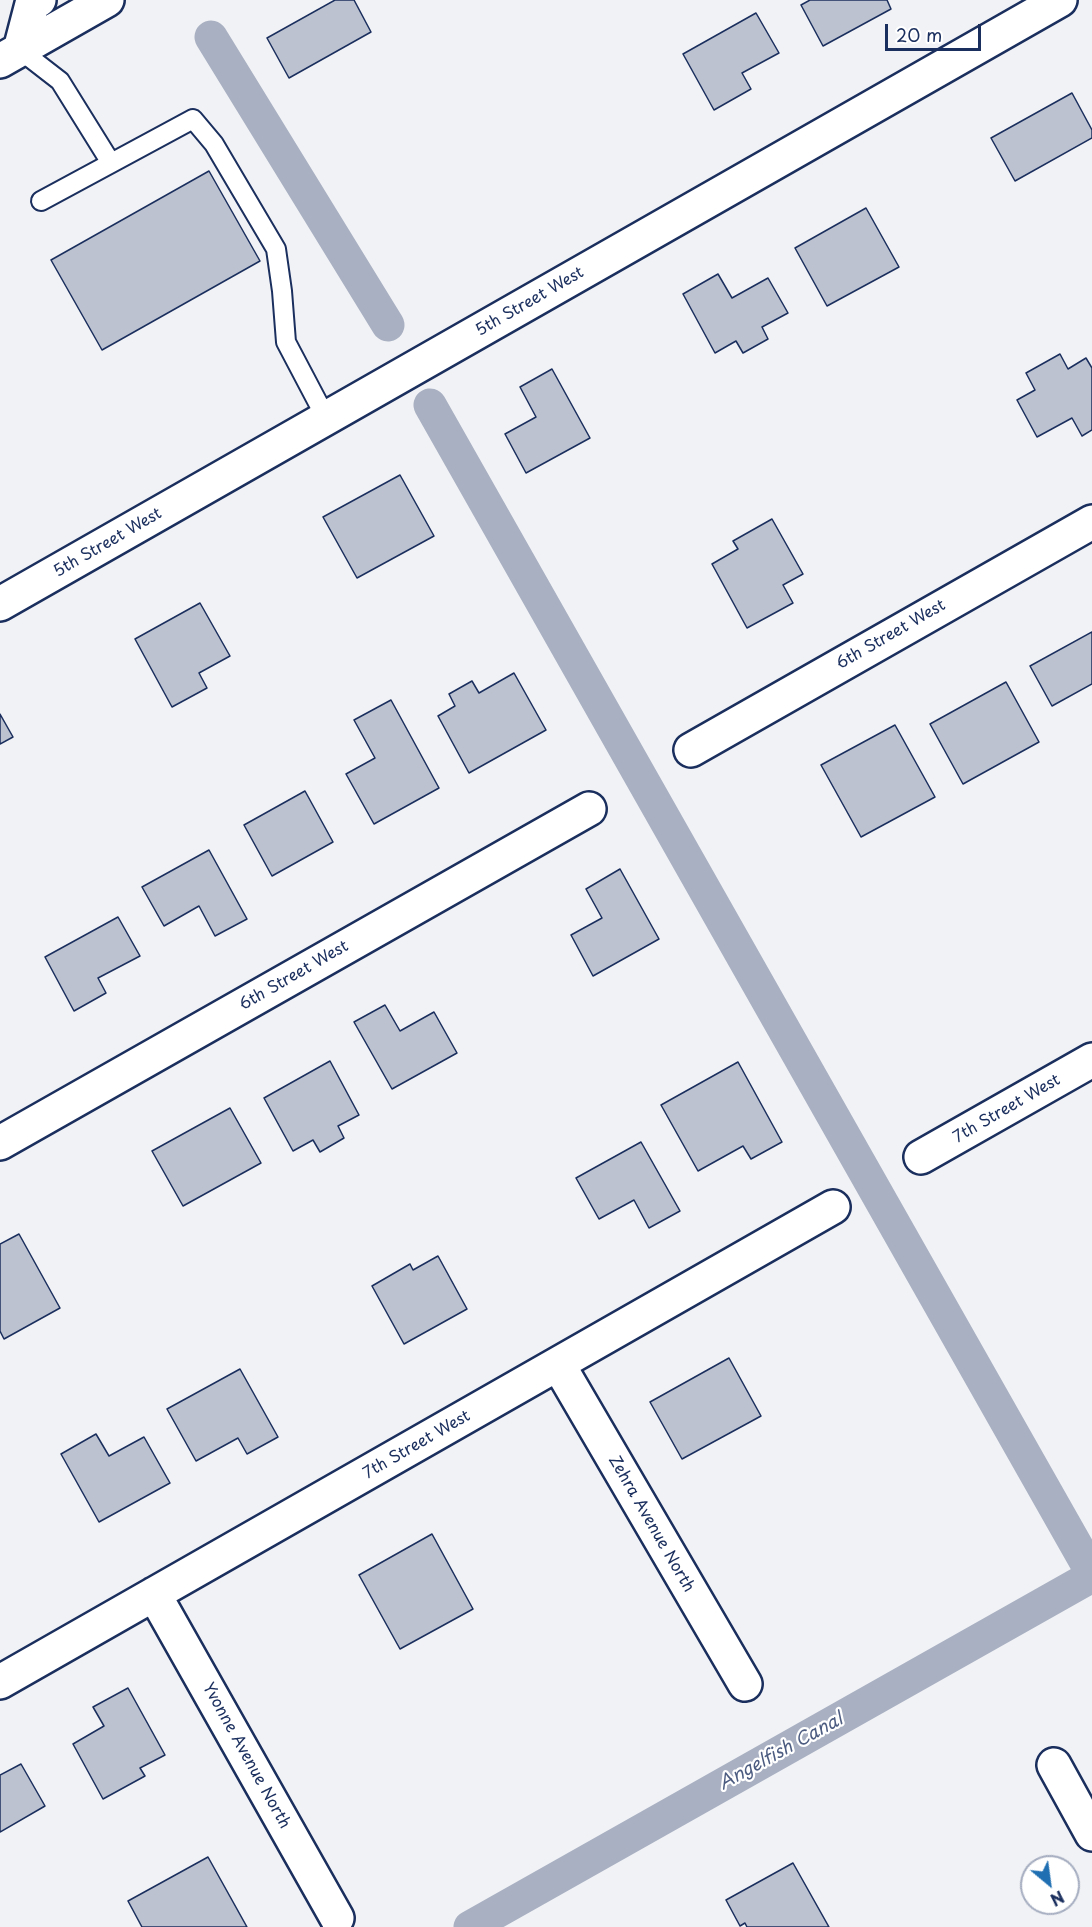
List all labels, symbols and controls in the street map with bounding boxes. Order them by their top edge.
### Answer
scale bar [888,12,984,50]
text: 20 m [896,21,942,48]
street label: 5th Street West [472,263,588,341]
street label: 5th Street West [50,504,166,582]
street label: 6th Street West [833,596,949,674]
street label: 6th Street West [236,937,352,1015]
street label: 7th Street West [950,1071,1064,1147]
street label: 7th Street West [360,1407,474,1483]
street label: Zehra Avenue North [604,1452,698,1596]
street label: Yvonne Avenue North [198,1680,294,1832]
water label: Angelfish Canal [715,1709,847,1795]
north arrow [1020,1855,1080,1915]
text: N [1046,1885,1069,1913]

